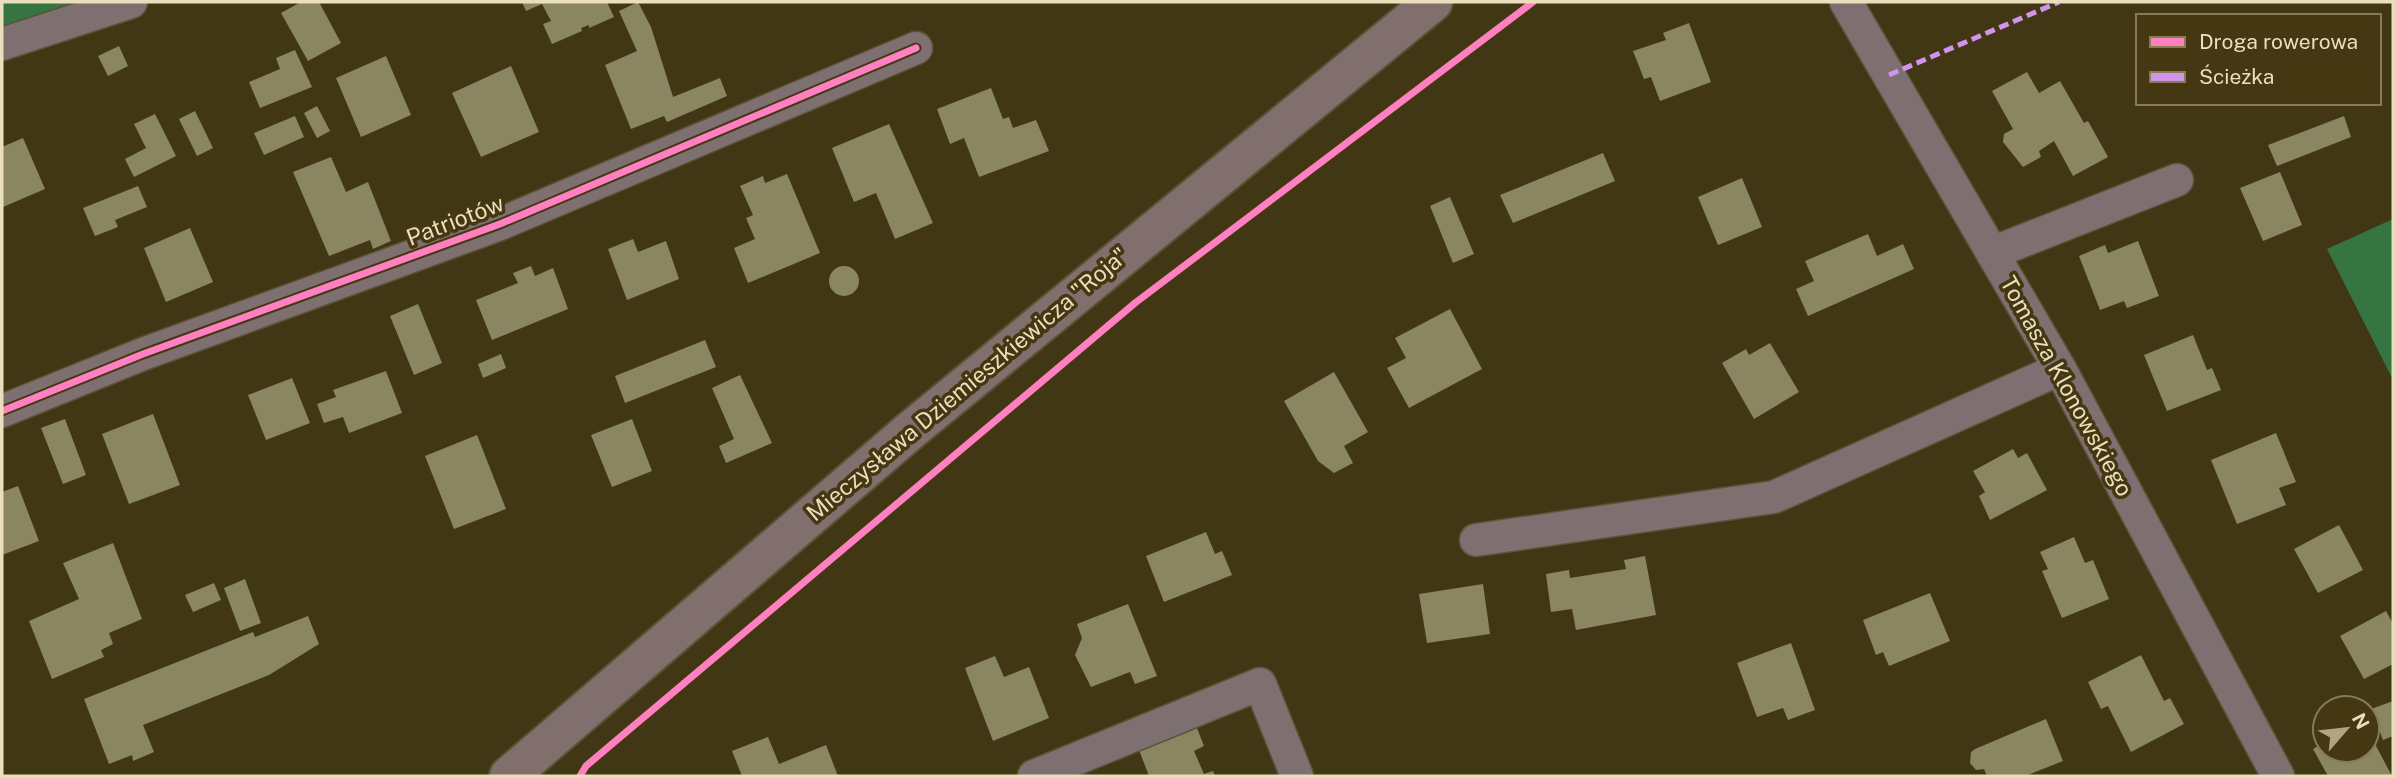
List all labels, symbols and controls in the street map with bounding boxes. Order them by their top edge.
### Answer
legend [2136,14,2381,105]
text: Droga rowerowa [2199,29,2358,54]
text: Ścieżka [2199,64,2274,89]
street label: Patriotów [402,189,508,251]
street label: Mieczysława Dziemieszkiewicza "Roja" [801,242,1133,526]
street label: Tomasza Klonowskiego [1995,271,2139,501]
north arrow [2311,694,2381,764]
text: N [2348,709,2374,733]

